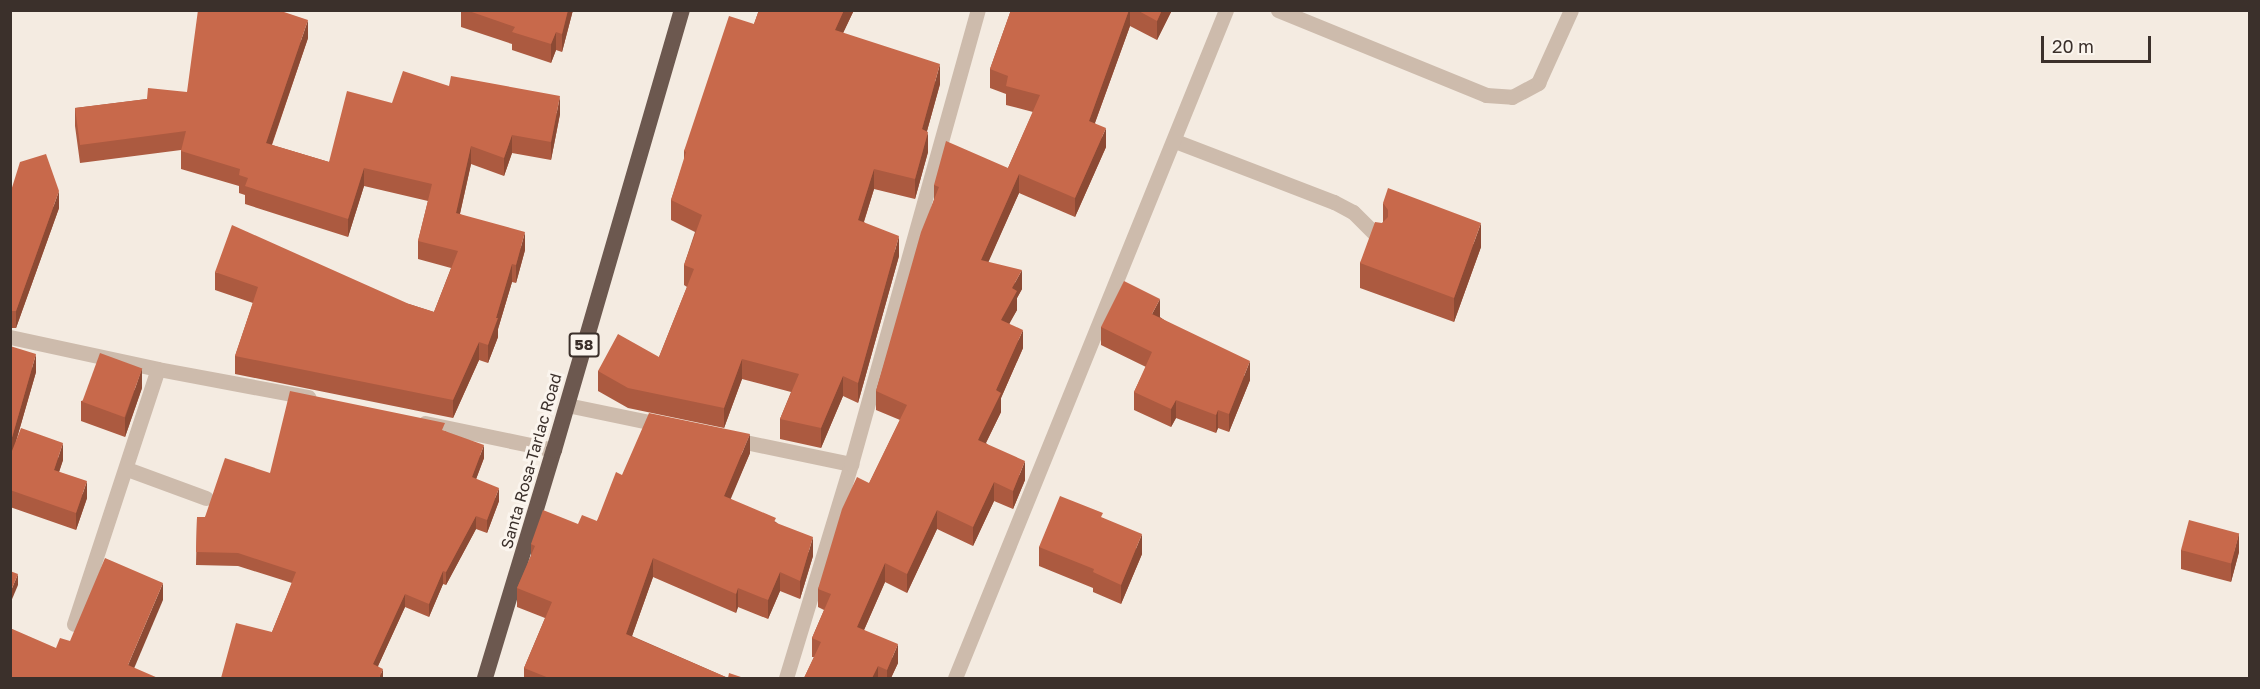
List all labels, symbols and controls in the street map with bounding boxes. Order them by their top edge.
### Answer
scale bar [2044,24,2154,62]
text: 20 m [2052,35,2094,57]
road number: 58 [568,333,600,357]
street label: Santa Rosa-Tarlac Road [497,371,565,551]

